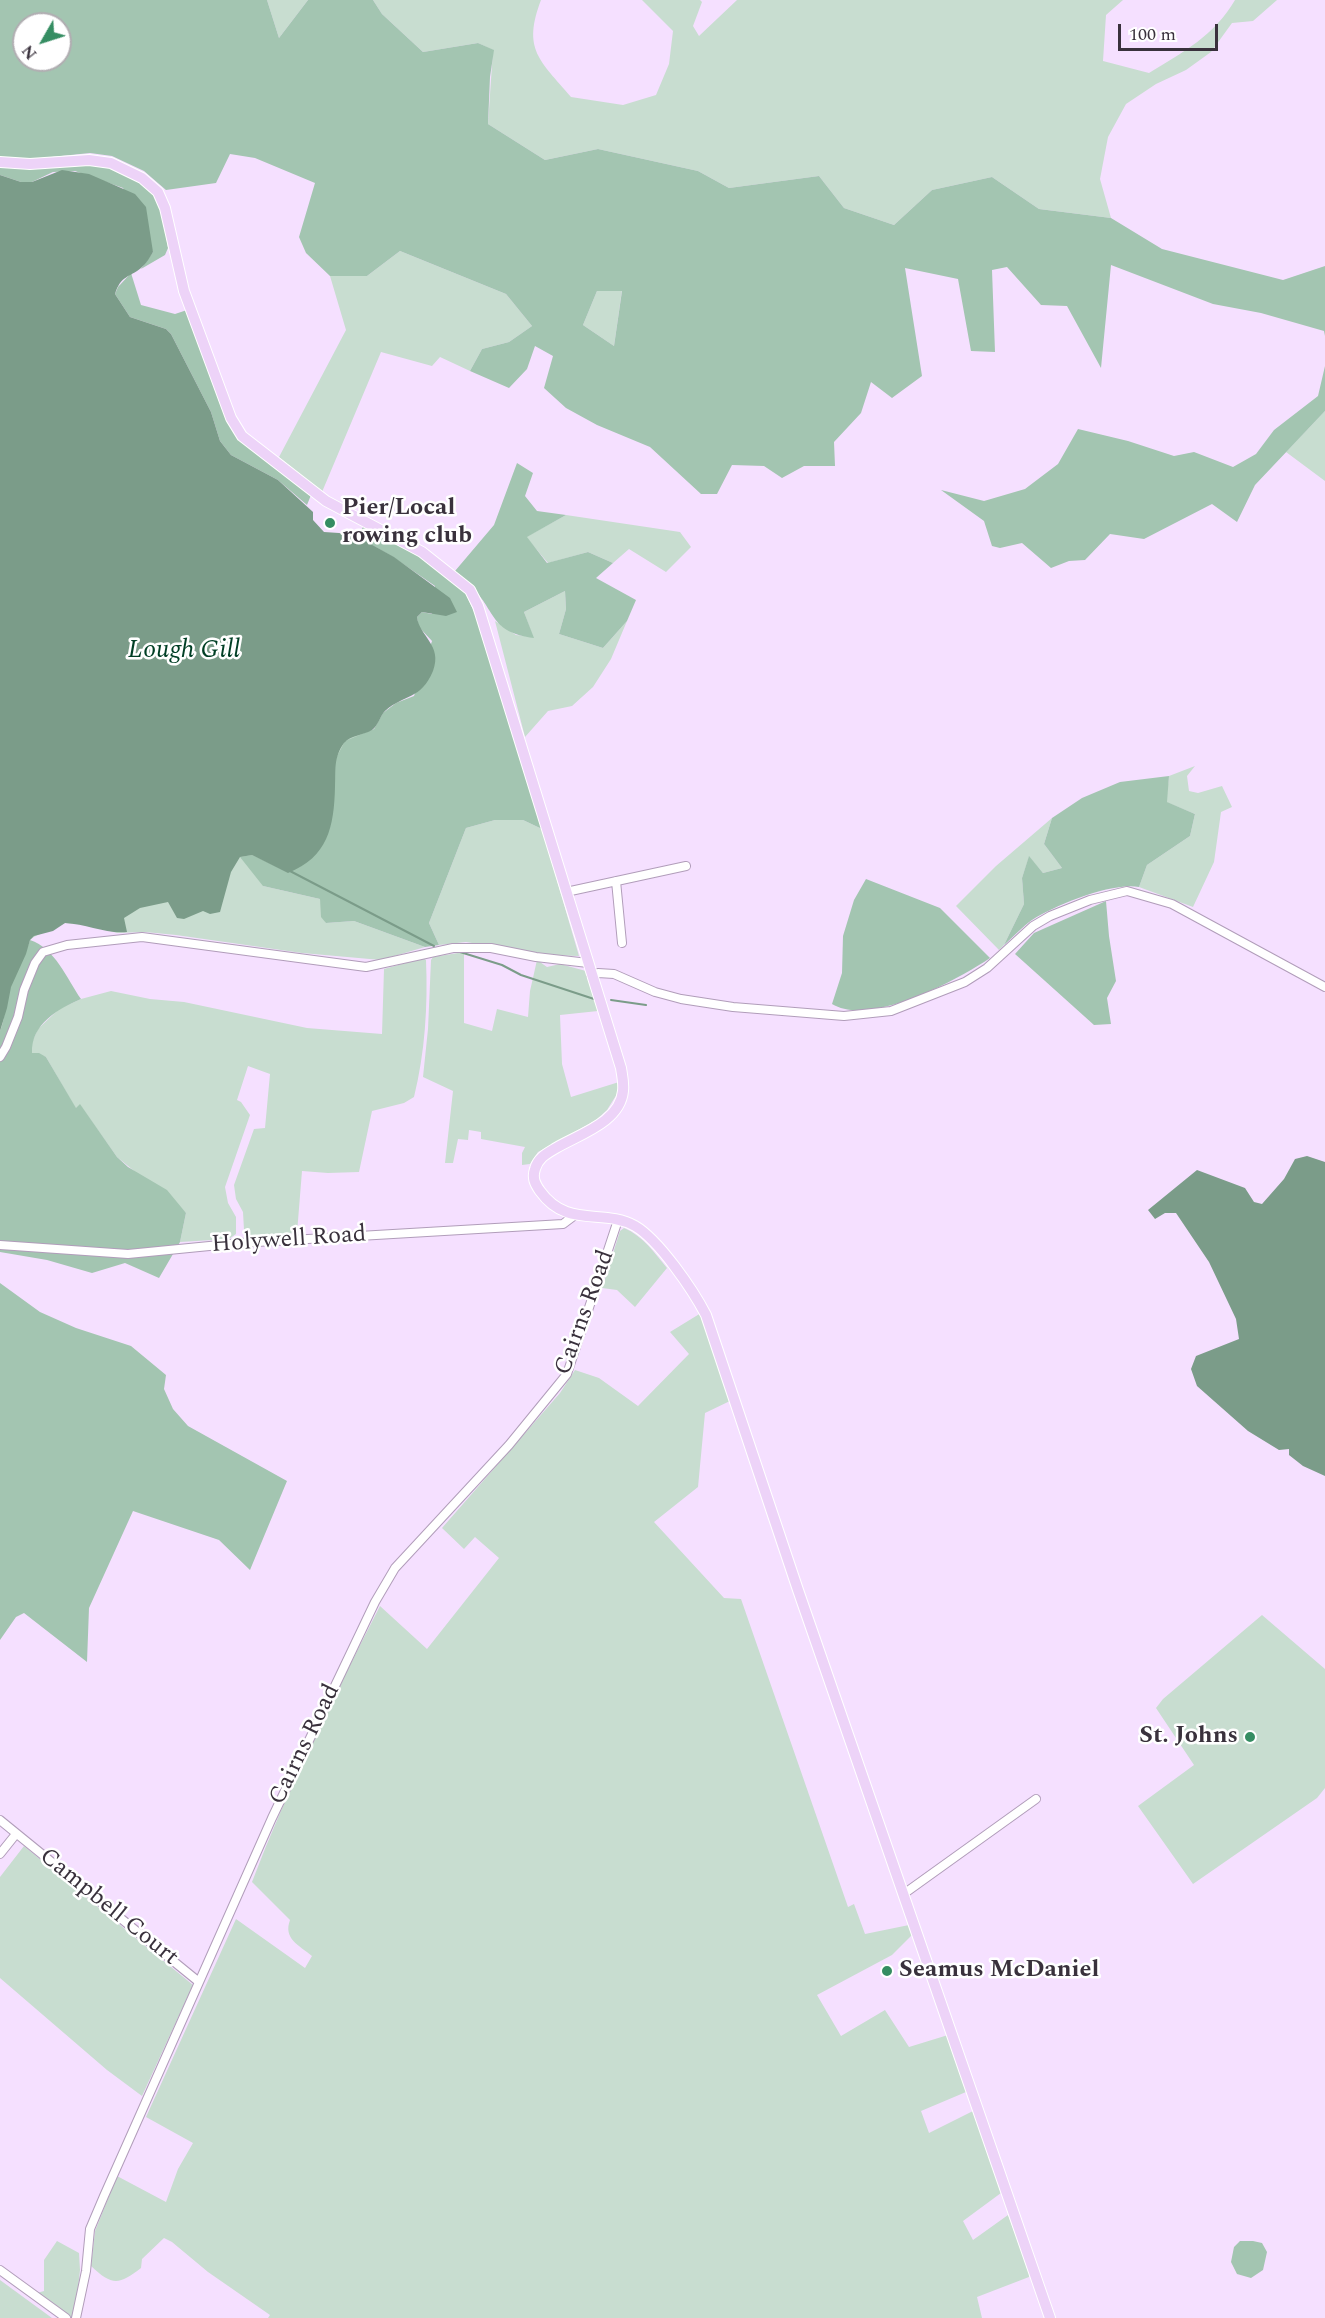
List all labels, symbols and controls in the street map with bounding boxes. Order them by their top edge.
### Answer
north arrow [12,12,72,72]
scale bar [1121,12,1222,50]
text: 100 m [1129,21,1176,48]
text: N [16,39,43,65]
place label: Pier/Local rowing club [342,495,472,551]
marker: Pier/Local rowing club [323,516,337,530]
water label: Lough Gill [128,636,240,668]
street label: Holywell Road [211,1221,367,1261]
street label: Cairns Road [550,1247,622,1379]
street label: Cairns Road [264,1680,348,1810]
place label: St. Johns [1139,1723,1238,1751]
marker: St. Johns [1243,1730,1257,1744]
street label: Campbell Court [33,1843,183,1973]
place label: Seamus McDaniel [899,1957,1099,1985]
marker: Seamus McDaniel [880,1964,894,1978]

